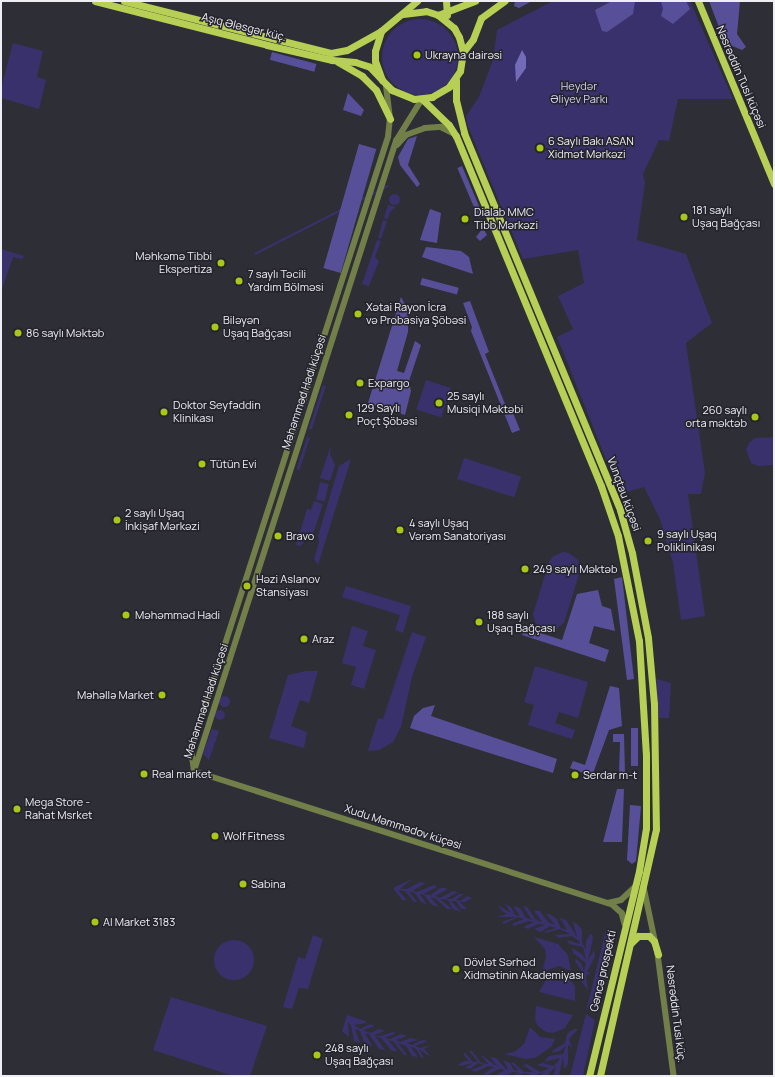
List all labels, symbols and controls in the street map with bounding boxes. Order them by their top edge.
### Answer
street label: Aşıq Ələsgər küç. [200,10,288,44]
street label: Nəsrəddin Tusi küçəsi [713,24,769,130]
place label: Ukrayna dairəsi [425,48,502,62]
marker: Ukrayna dairəsi [412,50,422,60]
park label: Heydər Əliyev Parkı [550,80,608,106]
place label: 6 Saylı Bakı ASAN Xidmət Mərkəzi [548,135,634,161]
marker: 6 Saylı Bakı ASAN Xidmət Mərkəzi [535,143,545,153]
place label: 181 saylı Uşaq Bağçası [692,204,760,230]
place label: Dialab MMC Tibb Mərkəzi [474,206,538,232]
marker: 181 saylı Uşaq Bağçası [679,212,689,222]
marker: Dialab MMC Tibb Mərkəzi [459,213,471,225]
place label: Məhkəmə Tibbi Ekspertiza [135,250,212,276]
marker: Məhkəmə Tibbi Ekspertiza [215,257,227,269]
place label: 7 saylı Təcili Yardım Bölməsi [248,268,324,294]
marker: 7 saylı Təcili Yardım Bölməsi [233,275,245,287]
place label: Xətai Rayon İcra və Probasiya Şöbəsi [366,301,466,327]
marker: Xətai Rayon İcra və Probasiya Şöbəsi [353,309,363,319]
place label: Biləyən Uşaq Bağçası [223,314,291,340]
marker: Biləyən Uşaq Bağçası [210,322,220,332]
place label: 86 saylı Məktəb [26,326,104,340]
marker: 86 saylı Məktəb [13,328,23,338]
street label: Məhəmməd Hadi küçəsi [279,333,329,451]
place label: Expargo [368,376,409,390]
marker: Expargo [355,378,365,388]
place label: 25 saylı Musiqi Məktəbi [447,390,523,416]
marker: 25 saylı Musiqi Məktəbi [434,398,444,408]
place label: Doktor Seyfәddin Klinikası [173,399,261,425]
place label: 129 Saylı Poçt Şöbəsi [357,402,417,428]
place label: 260 saylı orta məktəb [686,404,747,430]
marker: Doktor Seyfәddin Klinikası [158,406,170,418]
marker: 129 Saylı Poçt Şöbəsi [344,410,354,420]
marker: 260 saylı orta məktəb [750,412,760,422]
street label: Vunqtau küçəsi [604,455,644,533]
place label: Tütün Evi [210,457,257,471]
marker: Tütün Evi [197,459,207,469]
place label: 2 saylı Uşaq İnkişaf Mərkəzi [125,507,200,533]
marker: 2 saylı Uşaq İnkişaf Mərkəzi [112,515,122,525]
place label: 4 saylı Uşaq Vərəm Sanatoriyası [409,517,506,543]
marker: 4 saylı Uşaq Vərəm Sanatoriyası [394,524,406,536]
place label: 9 saylı Uşaq Poliklinikası [657,528,717,554]
place label: Bravo [286,529,314,543]
marker: Bravo [273,531,283,541]
marker: 9 saylı Uşaq Poliklinikası [642,535,654,547]
place label: 249 saylı Məktəb [533,562,617,576]
marker: 249 saylı Məktəb [520,564,530,574]
place label: Həzi Aslanov Stansiyası [256,573,320,599]
marker: Həzi Aslanov Stansiyası [241,580,253,592]
place label: Məhəmməd Hadi [135,608,220,622]
marker: Məhəmməd Hadi [120,609,132,621]
place label: 188 saylı Uşaq Bağçası [487,609,555,635]
marker: 188 saylı Uşaq Bağçası [474,617,484,627]
place label: Araz [312,632,335,646]
marker: Araz [299,634,309,644]
street label: Məhəmməd Hadi küçəsi [181,642,231,760]
place label: Mәhәllә Market [77,688,154,702]
marker: Mәhәllә Market [157,690,167,700]
place label: Real market [152,767,212,781]
place label: Serdar m-t [583,768,637,782]
marker: Real market [139,769,149,779]
marker: Serdar m-t [570,770,580,780]
place label: Mega Store - Rahat Msrket [25,796,92,822]
street label: Xudu Məmmədov küçəsi [343,802,463,852]
marker: Mega Store - Rahat Msrket [12,804,22,814]
place label: Wolf Fitness [223,829,285,843]
marker: Wolf Fitness [210,831,220,841]
place label: Sabina [251,877,286,891]
marker: Sabina [238,879,248,889]
place label: Al Market 3183 [103,915,175,929]
marker: Al Market 3183 [90,917,100,927]
street label: Gəncə prospekti [587,929,619,1013]
place label: Dövlət Sərhəd Xidmətinin Akademiyası [464,956,584,982]
marker: Dövlət Sərhəd Xidmətinin Akademiyası [451,964,461,974]
street label: Nəsrəddin Tusi küç. [663,965,689,1063]
place label: 248 saylı Uşaq Bağçası [325,1042,393,1068]
marker: 248 saylı Uşaq Bağçası [312,1050,322,1060]

